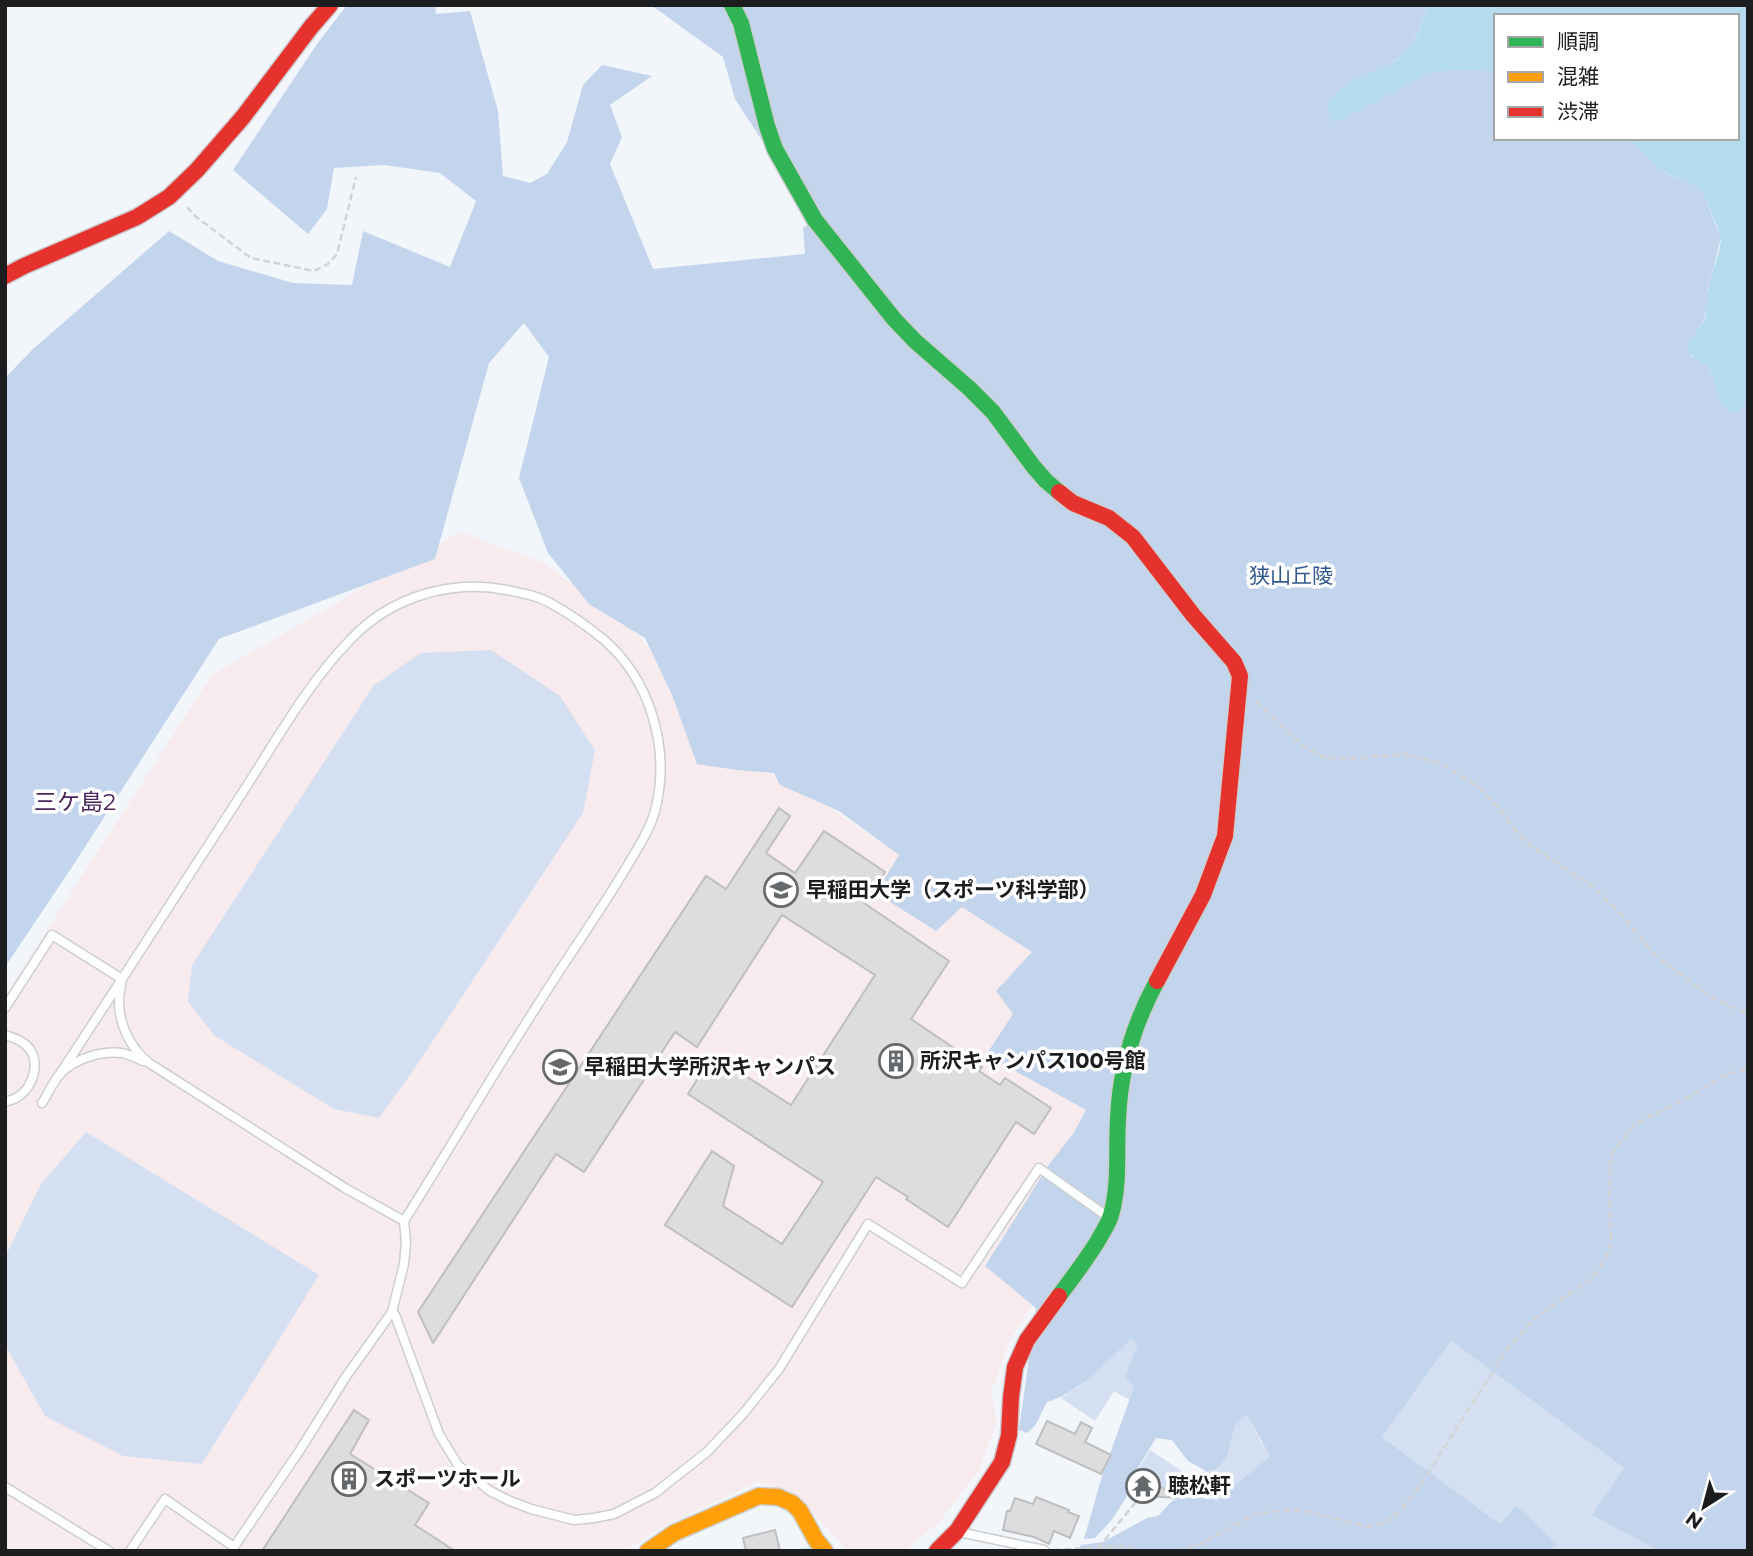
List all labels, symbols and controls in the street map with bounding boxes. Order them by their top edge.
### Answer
legend [1494,14,1739,140]
text: 順調 [1557,29,1599,54]
text: 混雑 [1557,64,1599,89]
text: 渋滞 [1557,99,1599,124]
park label: 狭山丘陵 [1249,563,1333,588]
district label: 三ケ島2 [34,788,116,816]
school or university icon: 早稲田大学（スポーツ科学部） [762,871,800,909]
place label: 早稲田大学（スポーツ科学部） [806,877,1100,902]
building icon: 所沢キャンパス100号館 [877,1042,915,1080]
school or university icon: 早稲田大学所沢キャンパス [541,1048,579,1086]
place label: 所沢キャンパス100号館 [920,1048,1146,1073]
place label: 早稲田大学所沢キャンパス [584,1054,836,1079]
building icon: スポーツホール [330,1460,368,1498]
place label: スポーツホール [374,1466,521,1491]
temple icon: 聴松軒 [1124,1467,1162,1505]
north arrow [1669,1472,1739,1542]
place label: 聴松軒 [1168,1473,1231,1498]
text: N [1681,1507,1707,1534]

